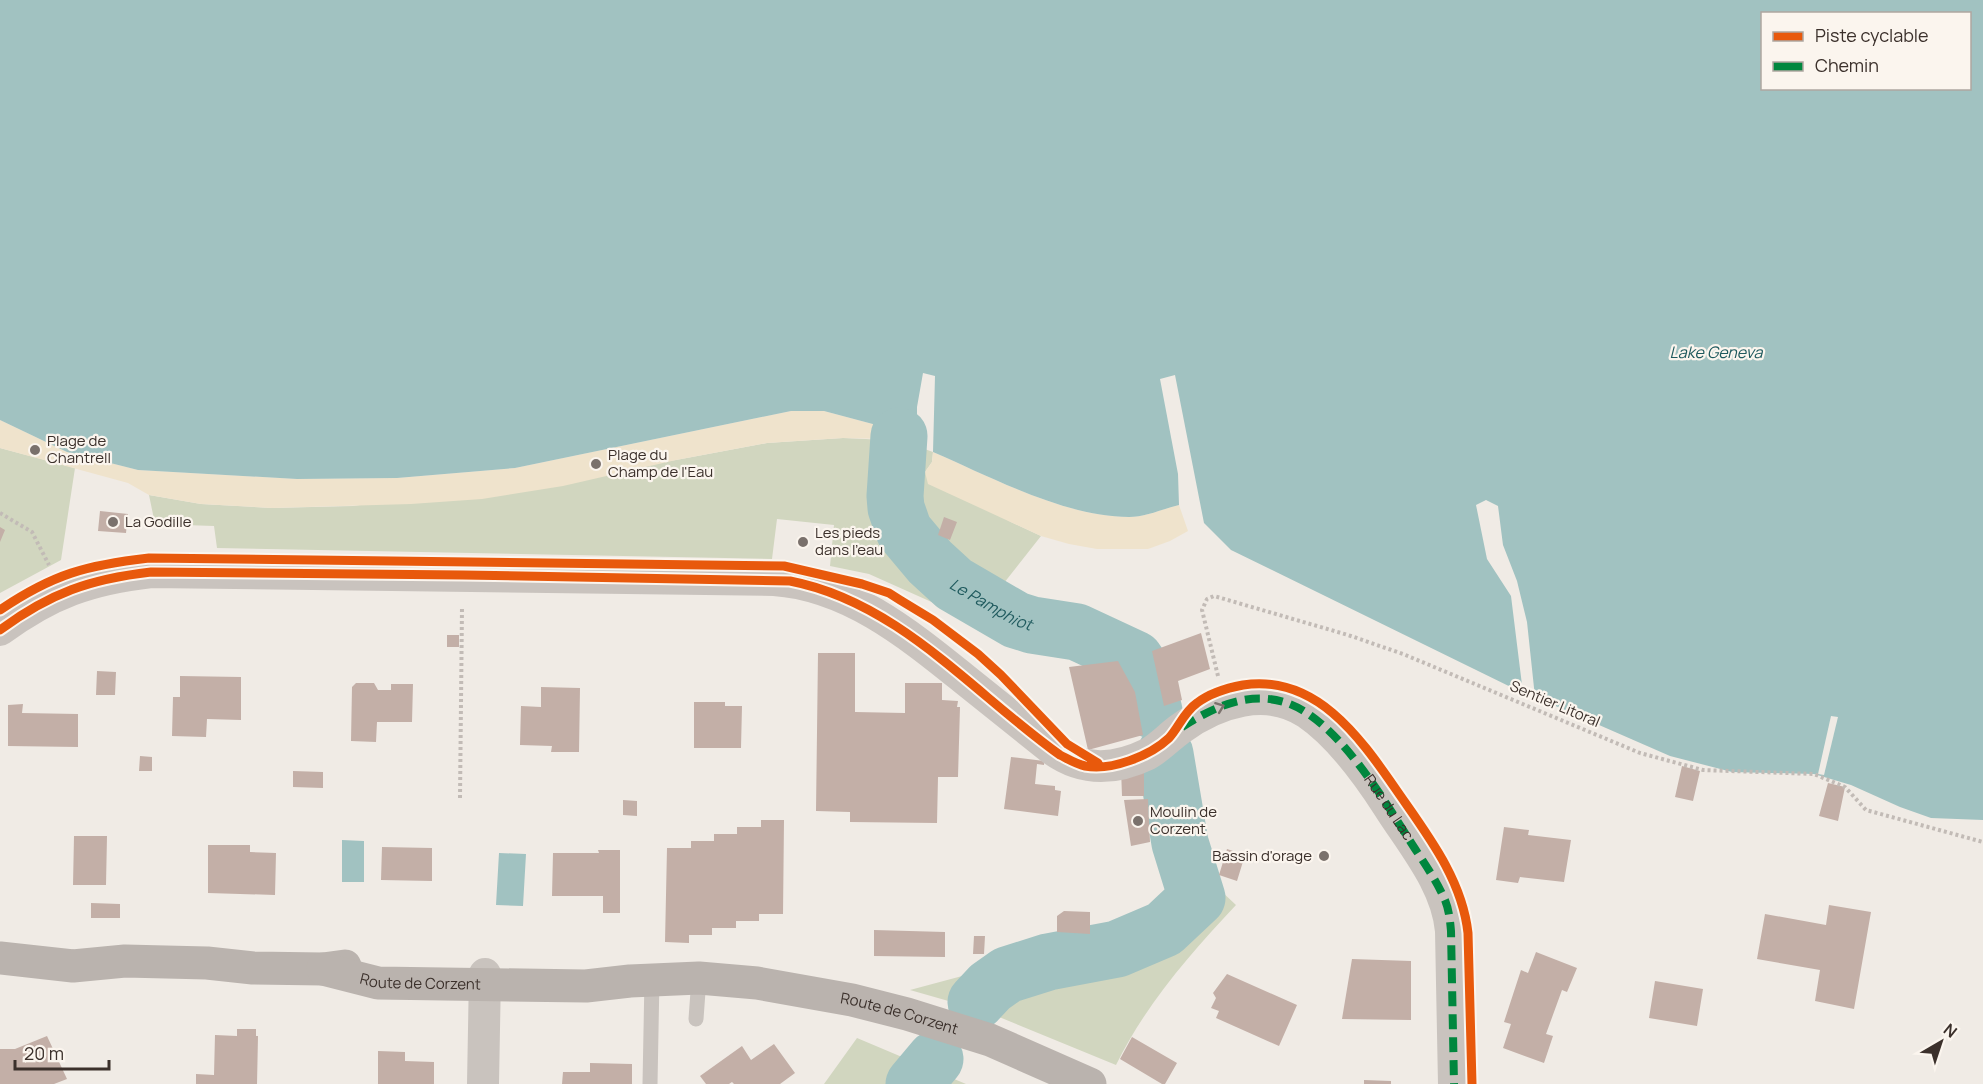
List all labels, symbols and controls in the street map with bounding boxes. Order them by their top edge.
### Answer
legend [1761,12,1971,90]
text: Piste cyclable [1815,23,1929,47]
text: Chemin [1815,53,1879,77]
water label: Lake Geneva [1670,341,1764,363]
place label: Plage de Chantrell [47,430,111,468]
marker: Plage de Chantrell [28,443,42,457]
place label: Plage du Champ de l'Eau [608,444,713,482]
marker: Plage du Champ de l'Eau [589,457,603,471]
place label: La Godille [125,511,192,532]
marker: La Godille [106,515,120,529]
place label: Les pieds dans l'eau [815,522,883,560]
marker: Les pieds dans l'eau [796,535,810,549]
water label: Le Pamphiot [946,573,1036,636]
street label: Sentier Litoral [1507,675,1604,732]
one-way arrow [1214,702,1225,714]
street label: Rue du Lac [1360,770,1419,844]
place label: Moulin de Corzent [1150,801,1217,839]
marker: Moulin de Corzent [1131,814,1145,828]
place label: Bassin d'orage [1212,845,1312,866]
marker: Bassin d'orage [1317,849,1331,863]
street label: Route de Corzent [358,968,481,994]
street label: Route de Corzent [839,987,961,1039]
north arrow [1911,1012,1971,1072]
text: N [1939,1018,1962,1043]
scale bar [15,1033,110,1071]
text: 20 m [24,1041,64,1065]

